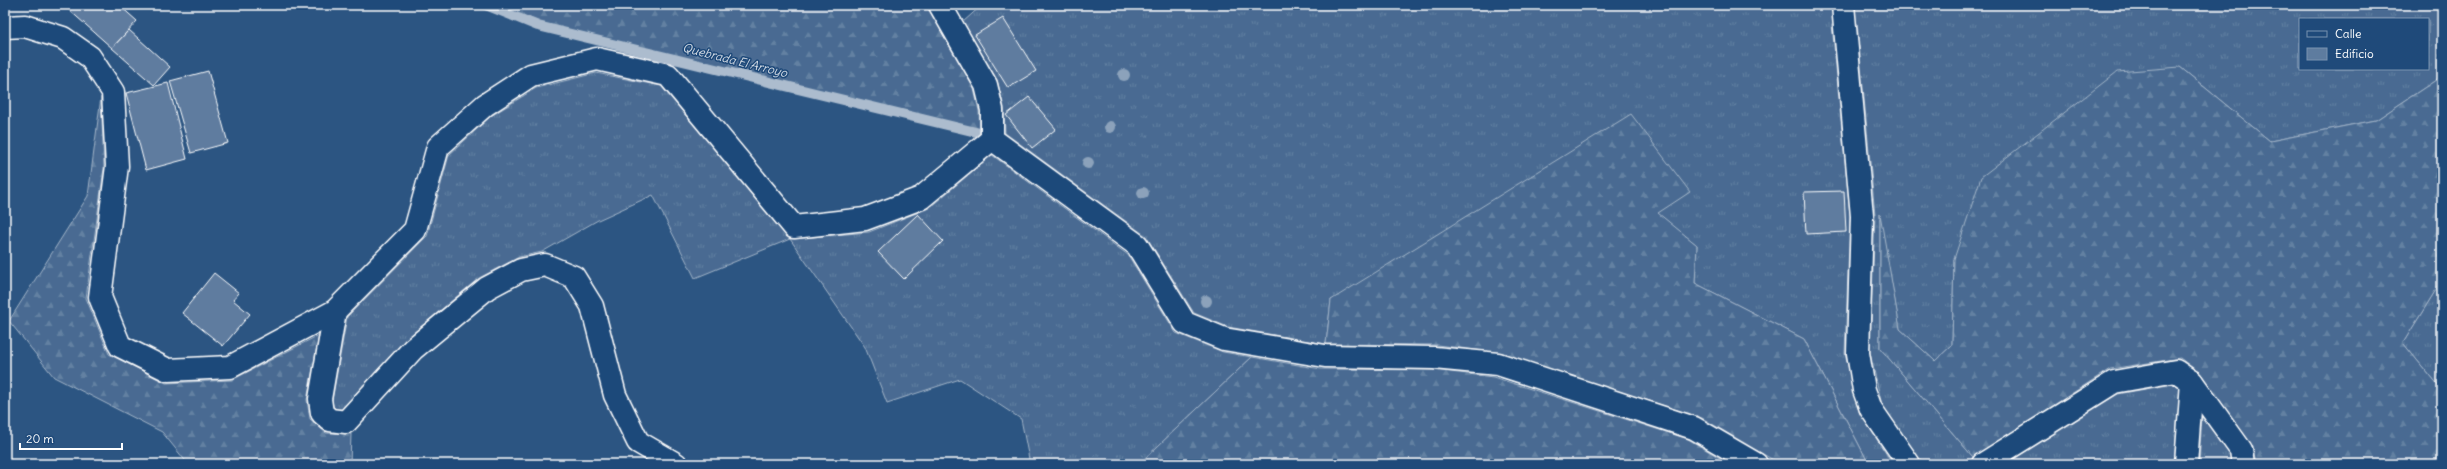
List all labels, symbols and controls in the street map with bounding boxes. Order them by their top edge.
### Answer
legend [2299,18,2429,70]
text: Calle [2335,26,2362,41]
water label: Quebrada El Arroyo [681,40,790,81]
text: Edificio [2335,46,2374,61]
scale bar [20,425,122,451]
text: 20 m [26,431,54,446]

